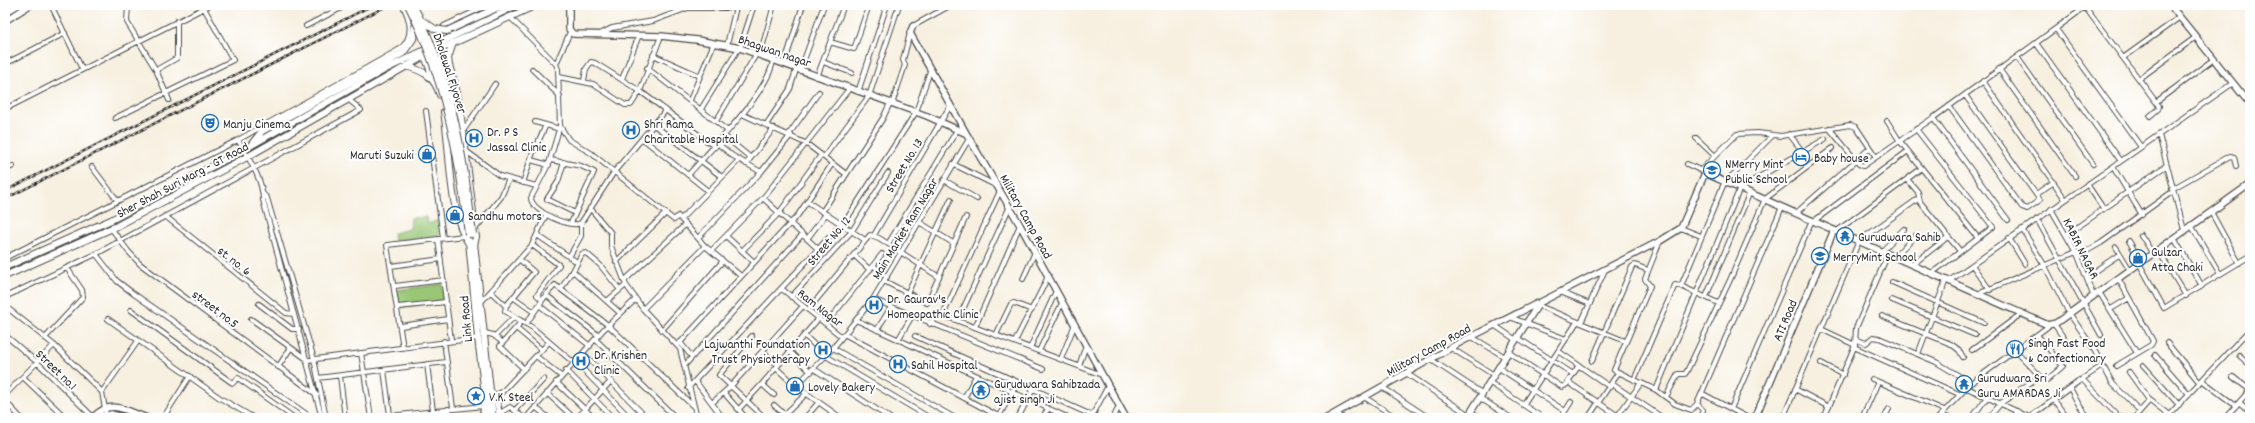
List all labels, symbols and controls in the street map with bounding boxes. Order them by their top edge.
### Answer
street label: Dholewal Flyover [427,31,471,117]
street label: Bhagwan nagar [735,31,813,74]
theatre icon: Manju Cinema [200,113,220,133]
place label: Manju Cinema [223,116,291,135]
place label: Shri Rama Charitable Hospital [644,116,738,150]
hospital icon: Shri Rama Charitable Hospital [621,120,641,140]
place label: Dr. P S Jassal Clinic [487,124,546,158]
hospital icon: Dr. P S Jassal Clinic [464,128,484,148]
street label: Street No. 13 [881,135,929,197]
street label: Sher Shah Suri Marg - GT Road [114,138,253,224]
shop icon: Maruti Suzuki [417,144,437,164]
place label: Maruti Suzuki [350,147,415,166]
hotel icon: Baby house [1791,147,1811,167]
place label: Baby house [1814,150,1869,169]
place label: NMerry Mint Public School [1725,156,1787,190]
school or university icon: NMerry Mint Public School [1702,160,1722,180]
street label: Military Camp Road [994,171,1056,263]
street label: Main Market Ram Nagar [868,175,944,284]
shop icon: Sandhu motors [445,205,465,225]
place label: Sandhu motors [468,208,542,227]
street label: Street No. 12 [803,212,857,271]
street label: KABIR NAGAR [2057,215,2103,283]
temple icon: Gurudwara Sahib [1835,226,1855,246]
place label: Gurudwara Sahib [1858,229,1941,248]
street label: st. no. 6 [212,243,255,281]
place label: Gulzar Atta Chaki [2151,244,2204,278]
school or university icon: MerryMint School [1810,246,1830,266]
shop icon: Gulzar Atta Chaki [2128,248,2148,268]
place label: MerryMint School [1833,249,1917,268]
street label: Ram Nagar [793,285,847,333]
street label: street no.5 [187,286,242,334]
place label: Dr. Gaurav's Homeopathic Clinic [887,291,979,325]
street label: Link Road [456,295,479,343]
hospital icon: Dr. Gaurav's Homeopathic Clinic [864,295,884,315]
street label: ATI Road [1769,297,1804,345]
street label: Military Camp Road [1383,320,1475,382]
place label: Singh Fast Food & Confectionary [2028,335,2106,369]
place label: Lajwanthi Foundation Trust Physiotherapy [704,336,811,370]
restaurant icon: Singh Fast Food & Confectionary [2005,339,2025,359]
hospital icon: Lajwanthi Foundation Trust Physiotherapy [813,340,833,360]
street label: Street no.1 [30,346,80,395]
place label: Dr. Krishen Clinic [594,347,647,381]
hospital icon: Dr. Krishen Clinic [571,351,591,371]
hospital icon: Sahil Hospital [888,354,908,374]
place label: Sahil Hospital [911,357,978,376]
place label: Gurudwara Sri Guru AMARDAS Ji [1977,370,2061,404]
temple icon: Gurudwara Sri Guru AMARDAS Ji [1954,374,1974,394]
shop icon: Lovely Bakery [785,376,805,396]
place label: Gurudwara Sahibzada ajist singh Ji [994,376,1101,410]
place label: Lovely Bakery [808,379,876,398]
temple icon: Gurudwara Sahibzada ajist singh Ji [971,380,991,400]
place icon: V.K. Steel [466,386,486,406]
place label: V.K. Steel [489,389,534,408]

